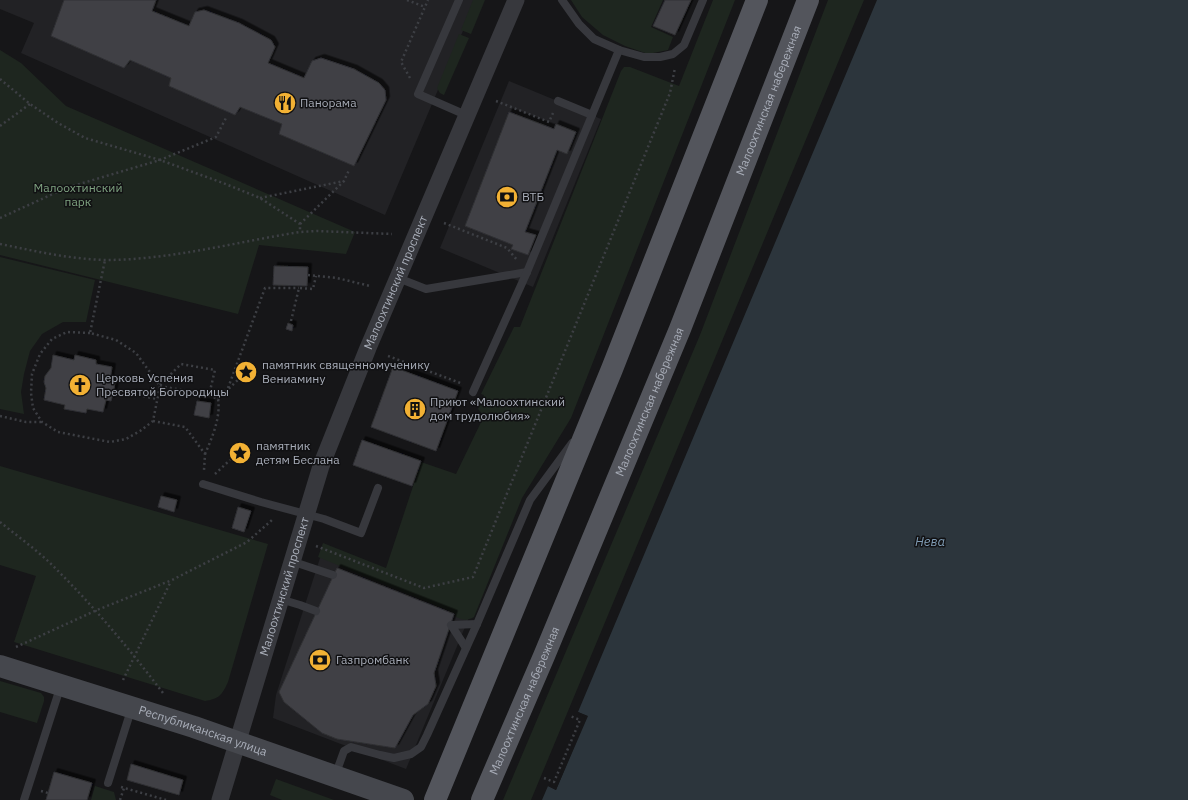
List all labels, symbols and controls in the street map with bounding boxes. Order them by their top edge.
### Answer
street label: Малоохтинская набережная [732,23,804,178]
restaurant icon: Панорама [272,90,298,116]
place label: Панорама [300,95,357,110]
park label: Малоохтинский парк [34,180,122,209]
bank icon: ВТБ [494,184,520,210]
place label: ВТБ [522,189,544,204]
street label: Малоохтинский проспект [360,213,431,352]
street label: Малоохтинская набережная [612,325,687,478]
place label: памятник священномученику Вениамину [262,357,430,386]
place icon: памятник священномученику Вениамину [233,359,259,385]
place label: Церковь Успения Пресвятой Богородицы [96,370,229,399]
church icon: Церковь Успения Пресвятой Богородицы [67,372,93,398]
place label: Приют «Малоохтинский дом трудолюбия» [430,394,565,423]
building icon: Приют «Малоохтинский дом трудолюбия» [402,396,428,422]
place label: памятник детям Беслана [256,438,340,467]
place icon: памятник детям Беслана [227,440,253,466]
street label: Малоохтинский проспект [256,515,312,658]
water label: Нева [915,533,945,550]
street label: Малоохтинская набережная [486,624,562,777]
bank icon: Газпромбанк [307,647,333,673]
place label: Газпромбанк [336,652,410,667]
street label: Республиканская улица [137,702,270,759]

